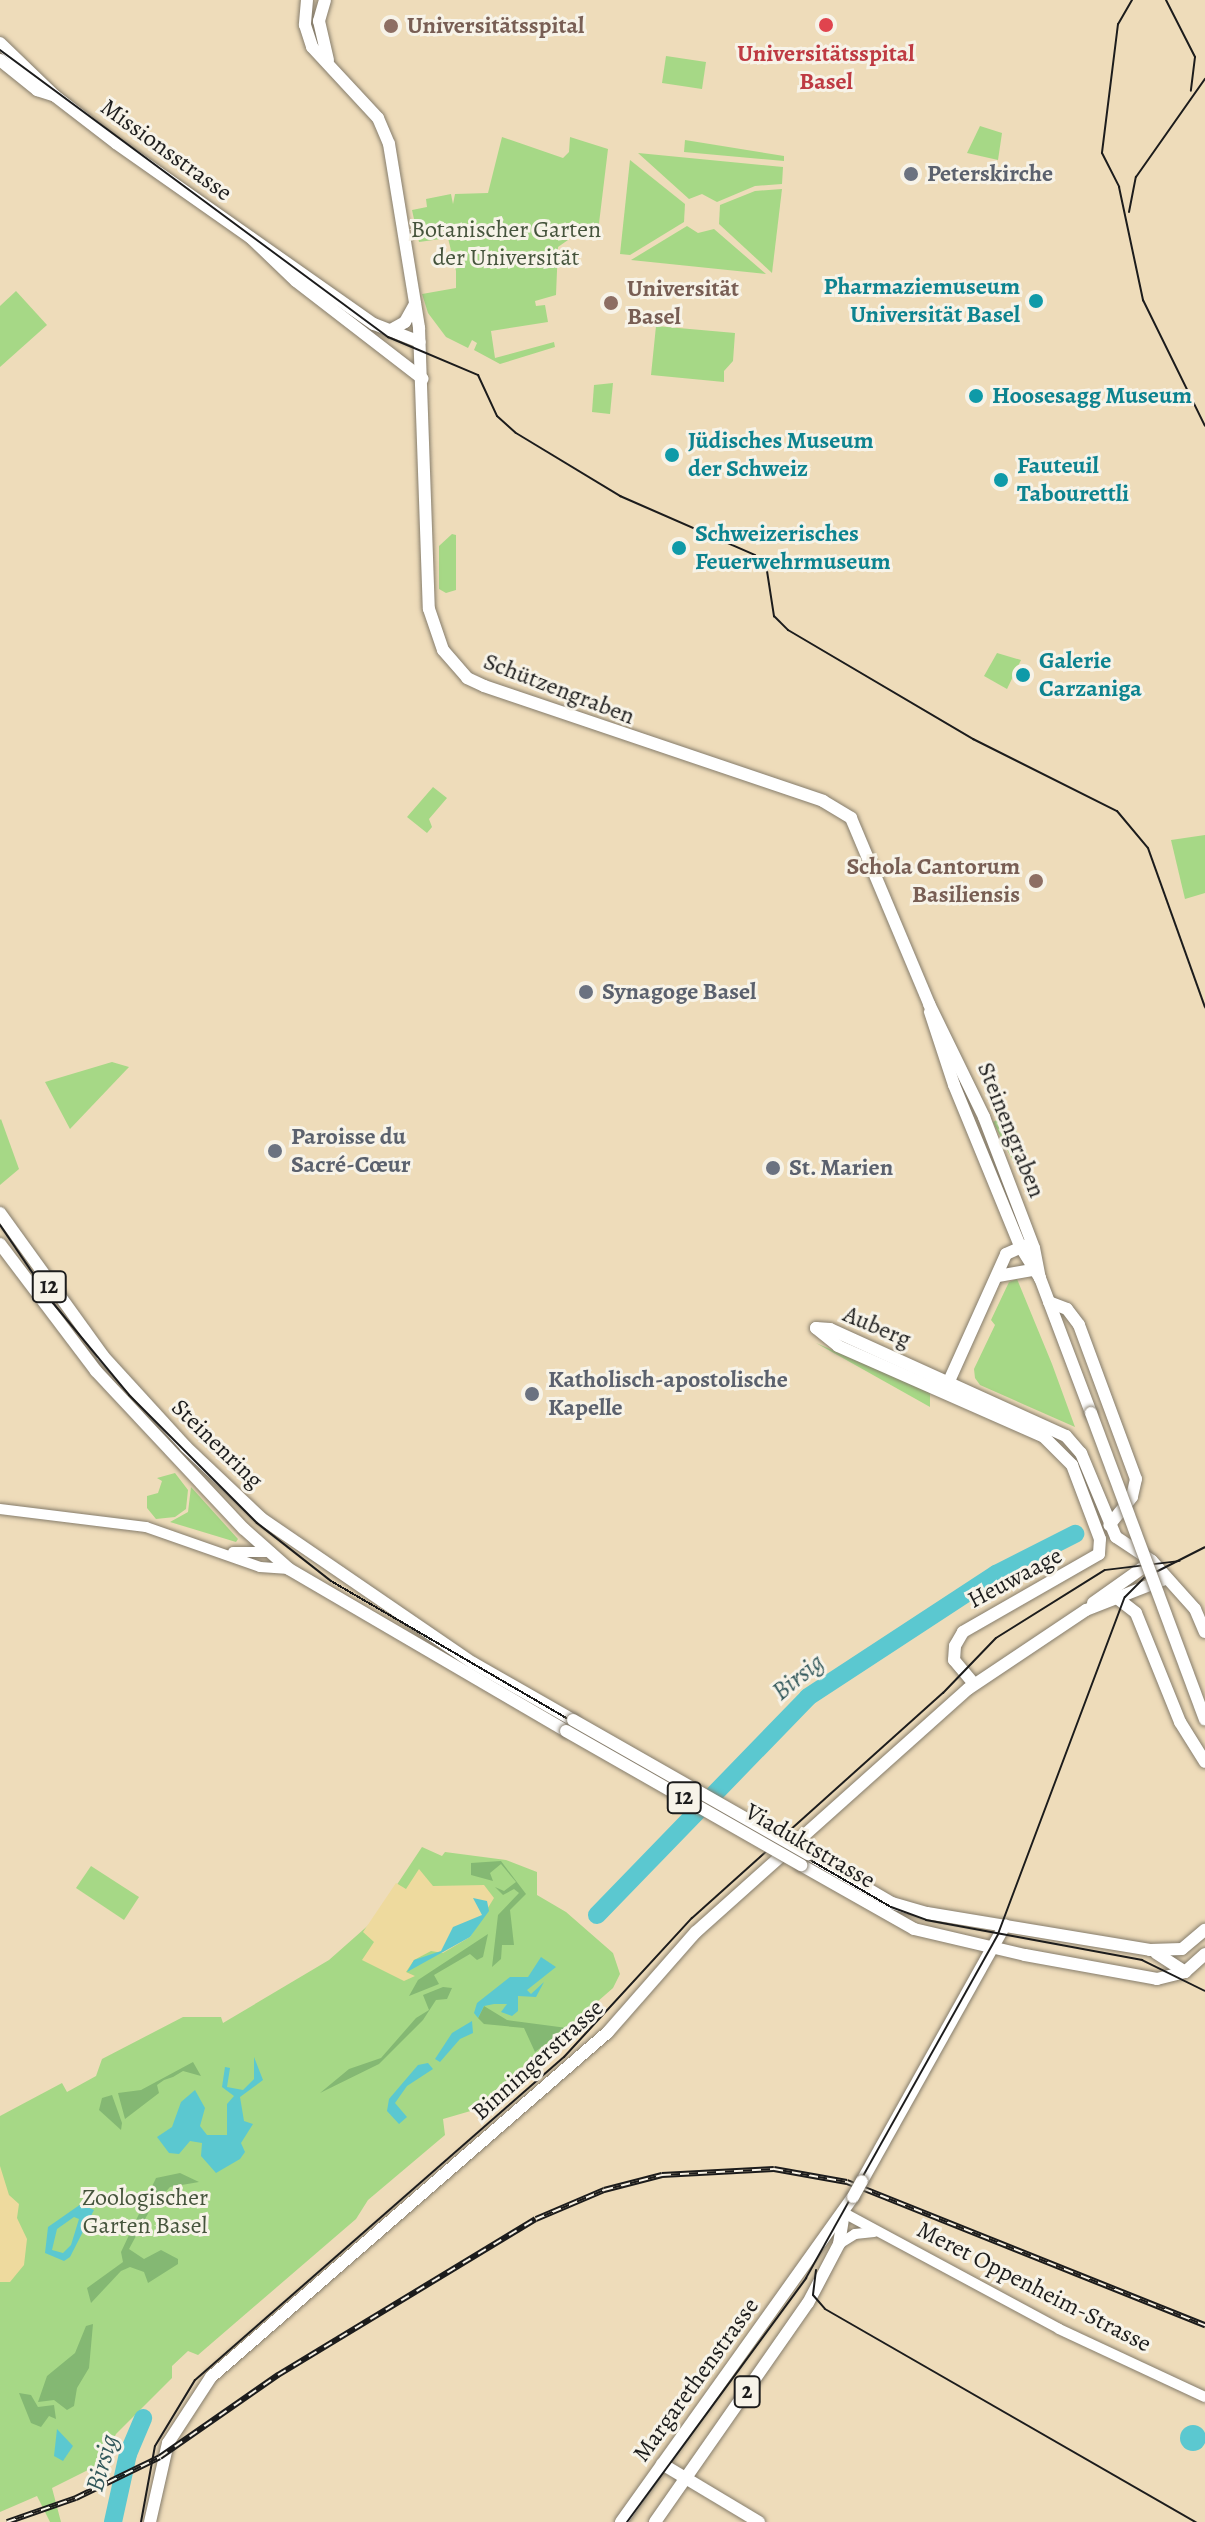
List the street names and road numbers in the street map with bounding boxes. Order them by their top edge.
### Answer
street label: Missionsstrasse [95,93,237,207]
street label: Schützengraben [479,647,639,731]
street label: Steinengraben [971,1058,1051,1202]
road number: 12 [31,1269,67,1305]
street label: Auberg [839,1300,915,1354]
street label: Steinenring [165,1393,269,1495]
street label: Heuwaage [963,1541,1067,1615]
road number: 12 [666,1780,702,1816]
street label: Viaduktstrasse [740,1797,880,1895]
street label: Binningerstrasse [466,1993,610,2127]
street label: Meret Oppenheim-Strasse [912,2215,1156,2359]
street label: Margarethenstrasse [627,2292,765,2468]
road number: 2 [733,2374,761,2410]

